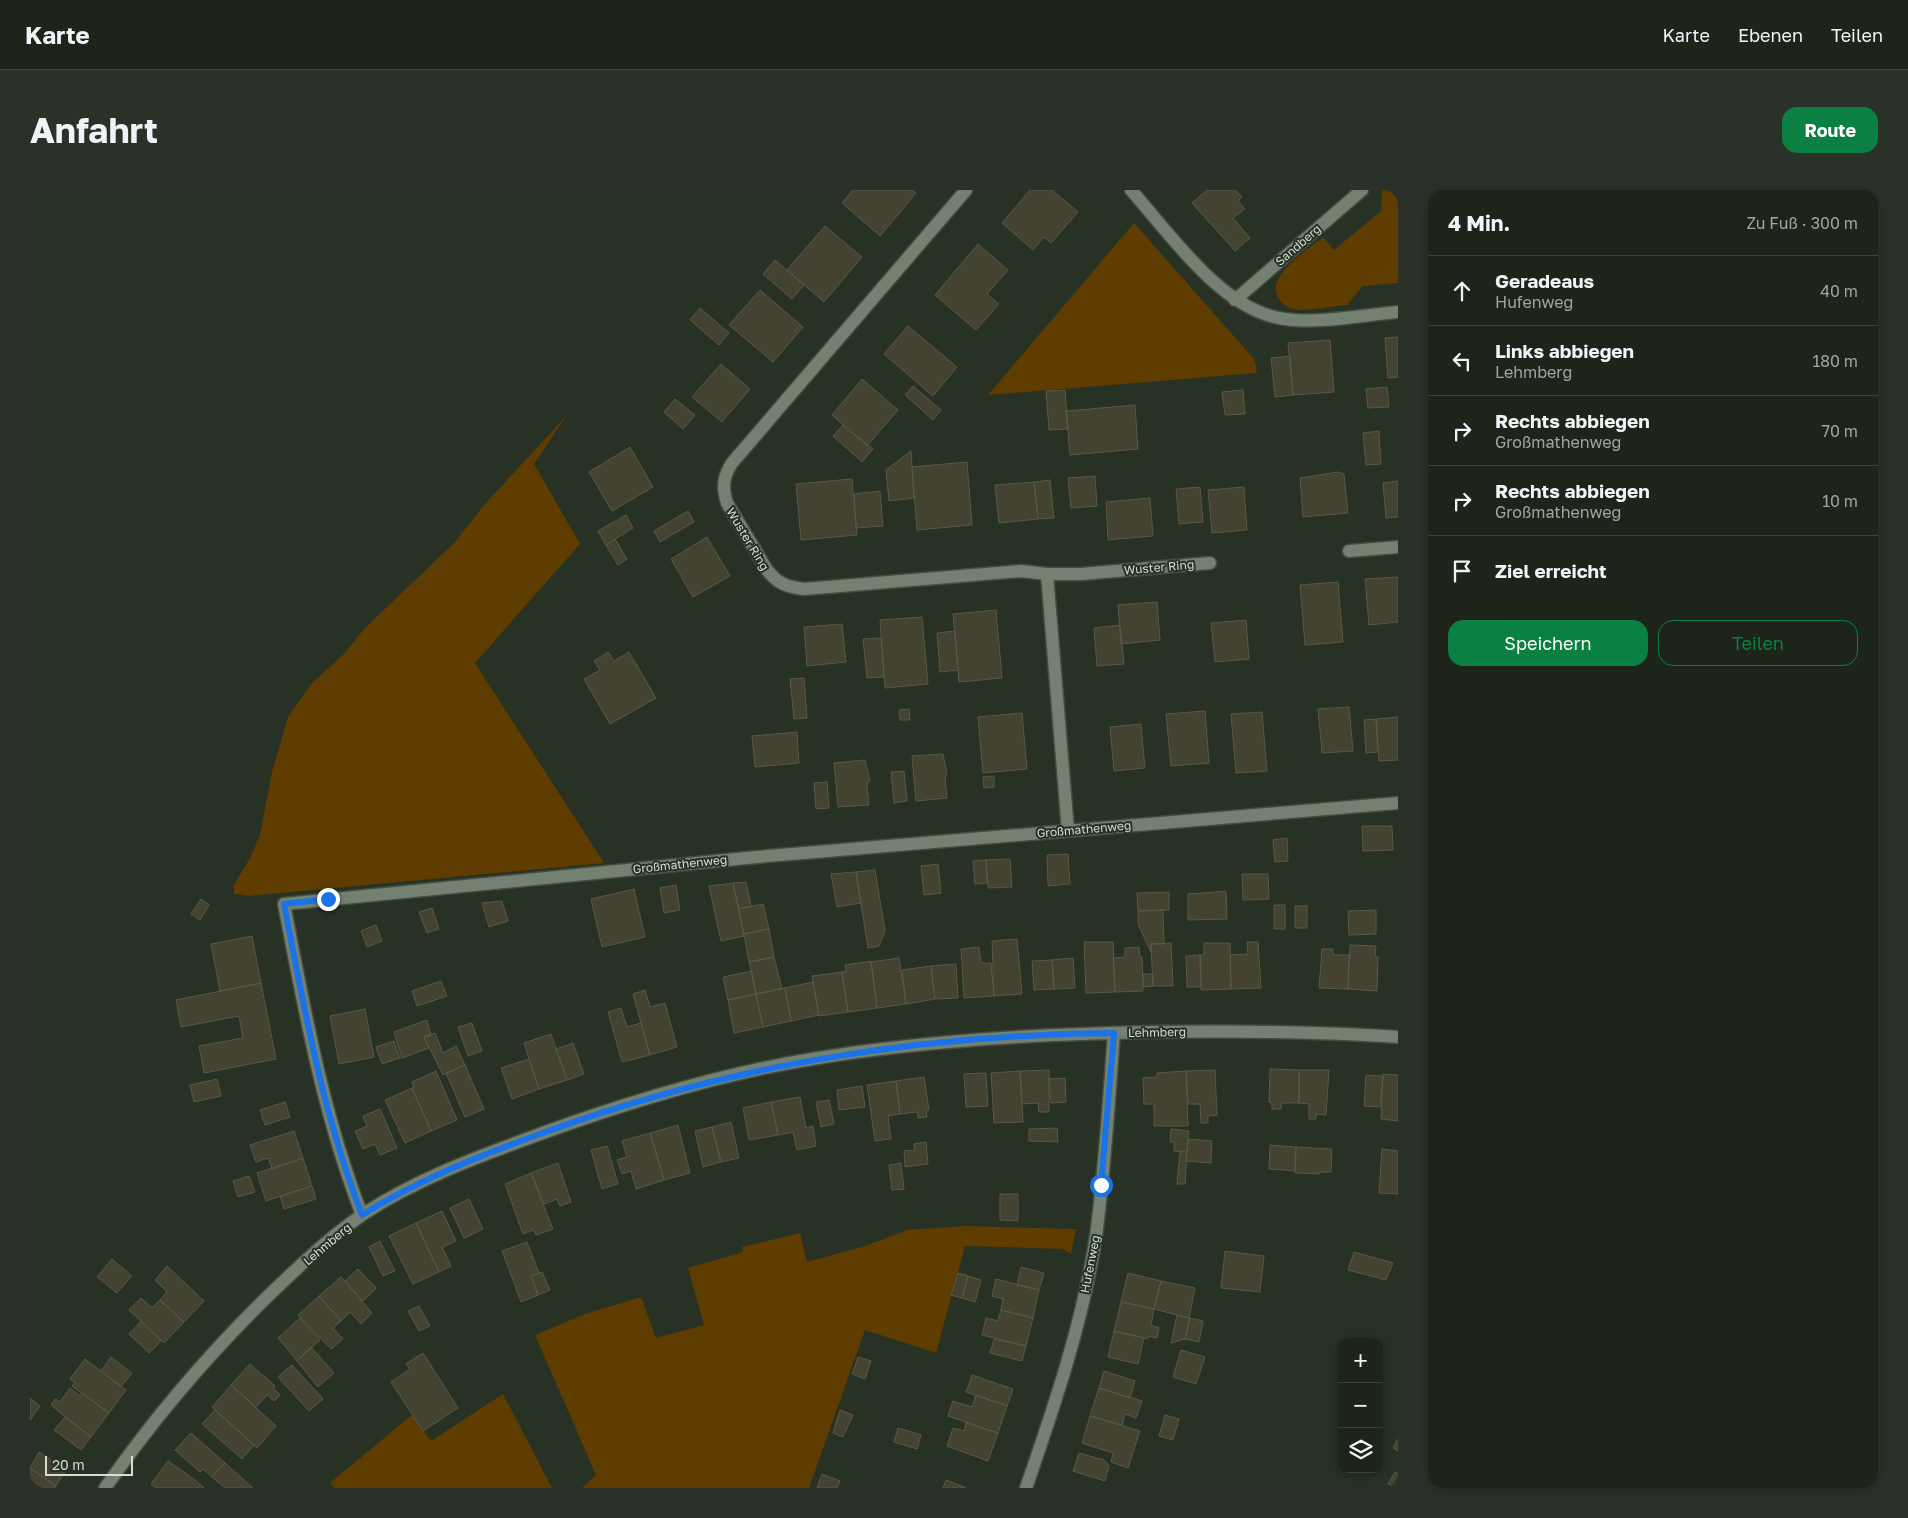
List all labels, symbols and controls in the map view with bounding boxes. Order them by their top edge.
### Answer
text: Karte [25,20,90,49]
text: Karte [1663,24,1710,46]
text: Ebenen [1738,24,1803,46]
text: Teilen [1831,24,1883,46]
button: Route [1782,107,1878,153]
text: Anfahrt [30,109,158,151]
text: 4 Min. [1448,210,1510,236]
text: Zu Fuß · 300 m [1746,213,1858,233]
street label: Sandberg [1272,221,1324,269]
text: Geradeaus [1495,269,1594,292]
icon: ahead [1448,277,1476,305]
text: 40 m [1820,281,1858,301]
text: Hufenweg [1495,292,1573,312]
text: Links abbiegen [1495,339,1634,362]
icon: left [1448,347,1476,375]
text: 180 m [1812,351,1858,371]
text: Lehmberg [1495,362,1572,382]
text: Rechts abbiegen [1495,409,1650,432]
icon: right [1448,417,1476,445]
text: 70 m [1821,421,1858,441]
text: Großmathenweg [1495,432,1621,452]
text: Rechts abbiegen [1495,479,1650,502]
icon: right [1448,487,1476,515]
text: 10 m [1822,491,1858,511]
text: Großmathenweg [1495,502,1621,522]
street label: Wuster Ring [723,505,773,573]
street label: Wuster Ring [1123,556,1195,578]
icon: arrive [1448,557,1476,585]
text: Ziel erreicht [1495,559,1607,582]
button: Speichern [1448,620,1648,666]
button: Teilen [1658,620,1858,666]
street label: Großmathenweg [1036,817,1132,841]
street label: Großmathenweg [632,852,728,876]
route end [317,888,340,911]
street label: Lehmberg [1128,1024,1186,1040]
route start [1090,1174,1113,1197]
street label: Lehmberg [300,1220,354,1268]
street label: Hufenweg [1077,1234,1103,1294]
map controls [1338,1338,1383,1473]
button: + [1338,1338,1383,1383]
button: − [1338,1383,1383,1428]
button: layers [1338,1428,1383,1473]
scale bar [45,1453,132,1476]
text: 20 m [52,1456,85,1473]

